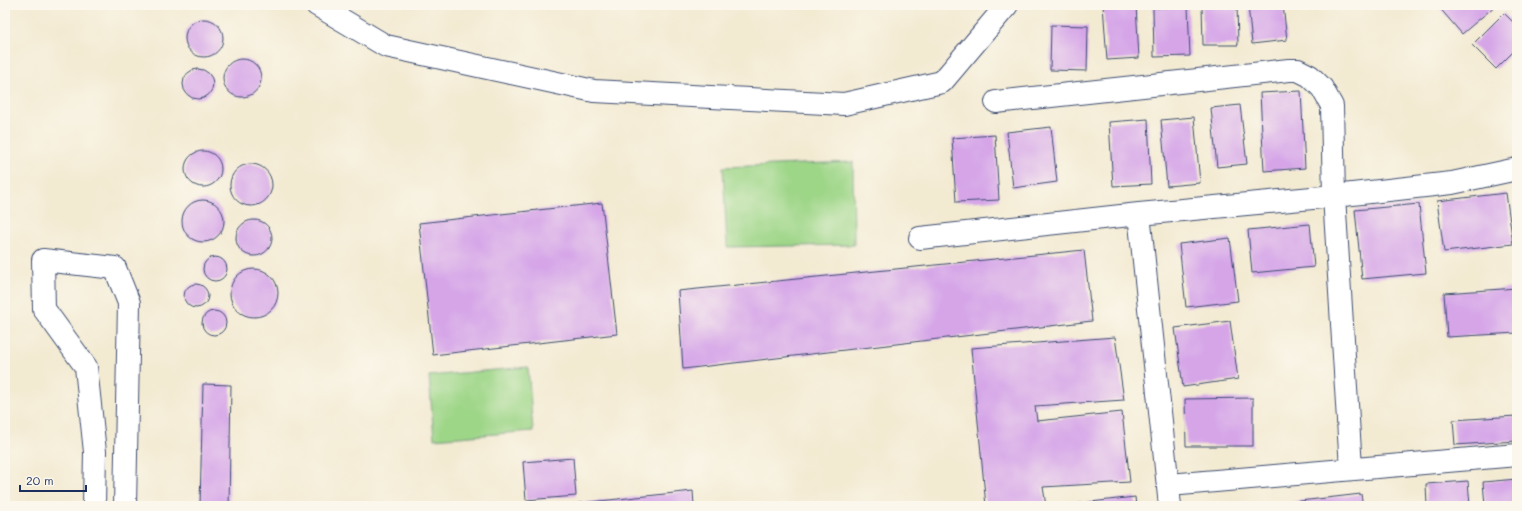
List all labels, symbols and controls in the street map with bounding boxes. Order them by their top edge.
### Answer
scale bar [20,467,86,493]
text: 20 m [26,472,54,488]

